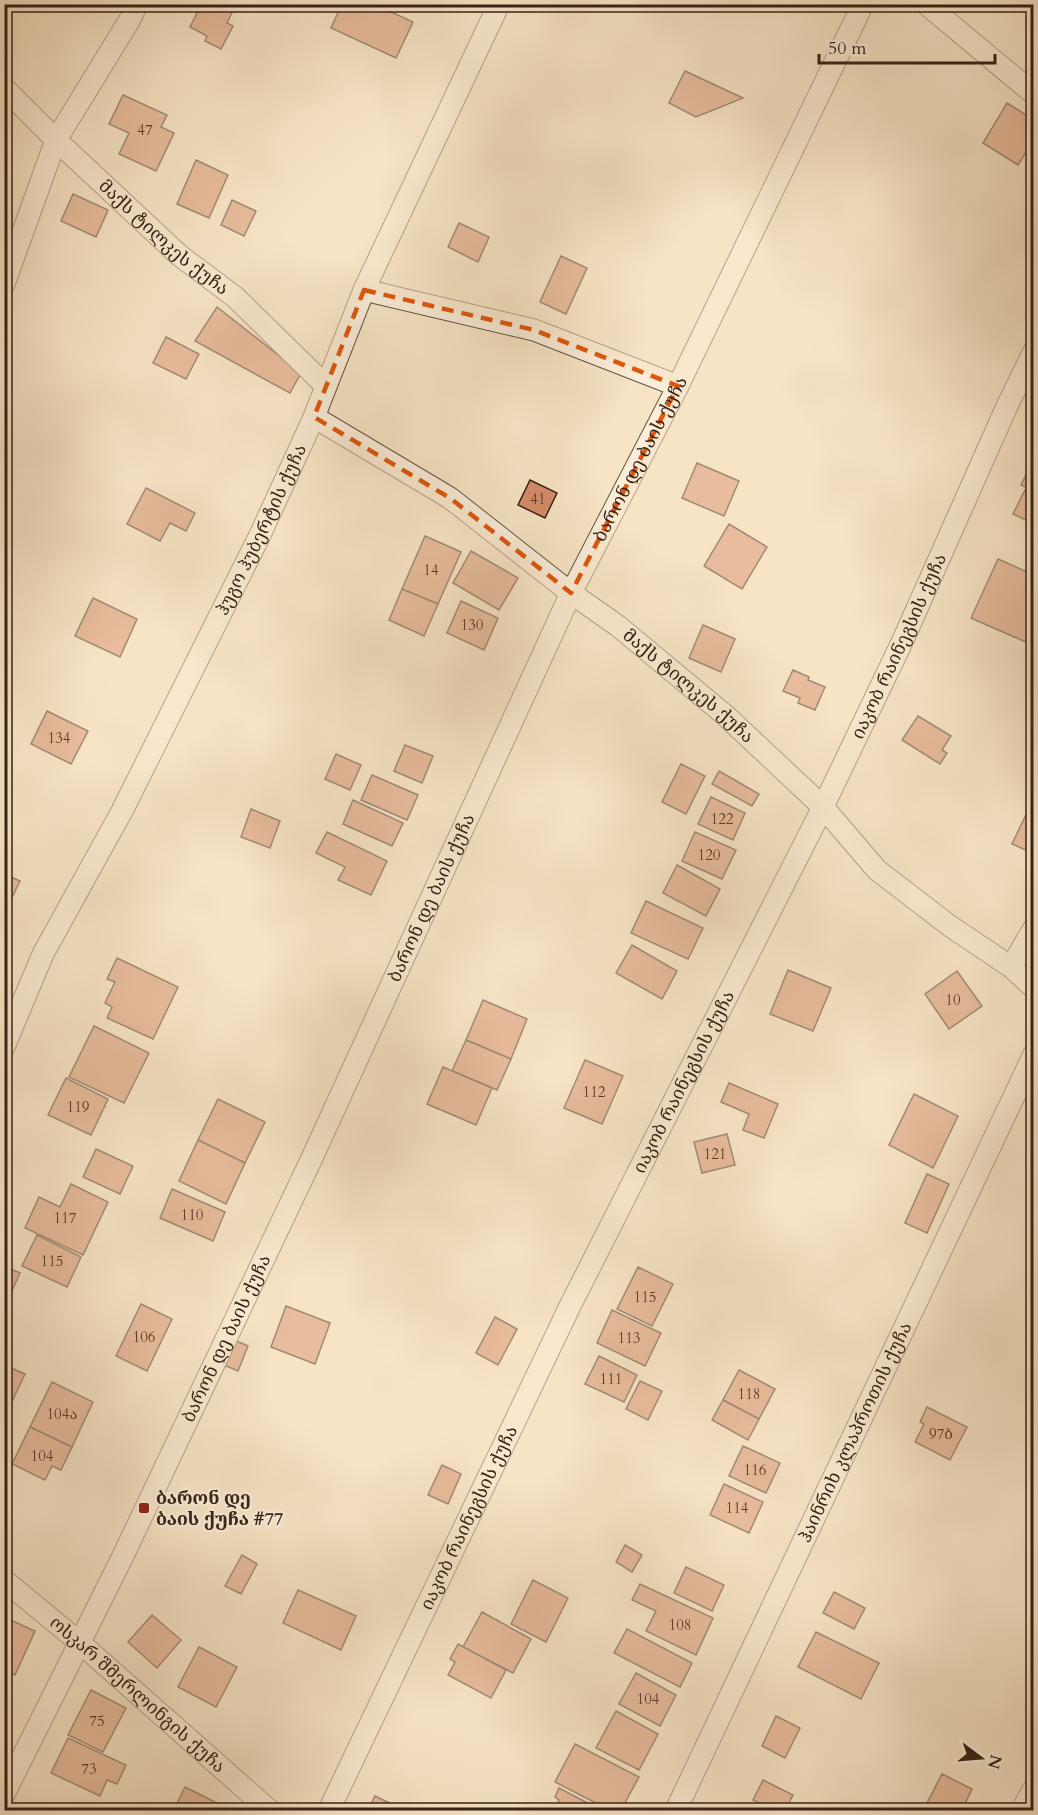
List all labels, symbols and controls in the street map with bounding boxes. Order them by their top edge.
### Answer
scale bar [819,27,994,65]
text: 50 m [828,36,867,61]
house number: 47 [137,120,153,140]
street label: მაქს ტილკეს ქუჩა [93,174,234,301]
street label: ბარონ დე ბაის ქუჩა [587,372,693,546]
street label: ჰუგო ჰუბერტის ქუჩა [209,440,312,619]
house number: 41 [530,489,546,509]
street label: იაკობ რაინეგსის ქუჩა [845,549,952,743]
house number: 14 [423,560,439,580]
house number: 130 [460,615,484,635]
street label: მაქს ტილკეს ქუჩა [618,623,760,749]
house number: 134 [47,728,71,748]
street label: ბარონ დე ბაის ქუჩა [382,809,481,986]
house number: 122 [710,809,734,829]
house number: 120 [697,845,721,865]
street label: იაკობ რაინეგსის ქუჩა [627,986,740,1177]
house number: 10 [945,990,961,1010]
house number: 112 [582,1082,606,1102]
house number: 119 [66,1097,90,1117]
house number: 121 [703,1144,727,1164]
house number: 110 [180,1205,204,1225]
house number: 117 [53,1208,77,1228]
street label: ბარონ დე ბაის ქუჩა [176,1250,277,1426]
house number: 115 [40,1251,64,1271]
house number: 115 [633,1287,657,1307]
street label: ჰაინრიხ კლაპროთის ქუჩა [792,1318,918,1547]
house number: 106 [132,1327,156,1347]
house number: 113 [617,1328,641,1348]
house number: 111 [599,1369,623,1389]
house number: 118 [737,1384,761,1404]
house number: 104ა [46,1404,78,1424]
street label: იაკობ რაინეგსის ქუჩა [414,1421,524,1614]
house number: 97ბ [929,1424,953,1444]
house number: 104 [30,1446,54,1466]
house number: 116 [743,1460,767,1480]
place label: ბარონ დე ბაის ქუჩა #77 [156,1486,283,1532]
house number: 114 [725,1498,749,1518]
marker: ბარონ დე ბაის ქუჩა #77 [137,1501,151,1515]
street label: ოსკარ შმერლინგის ქუჩა [44,1610,231,1779]
house number: 108 [668,1615,692,1635]
house number: 104 [636,1689,660,1709]
house number: 75 [89,1711,105,1731]
north arrow [951,1728,1011,1788]
text: N [982,1752,1007,1772]
house number: 73 [81,1759,97,1779]

